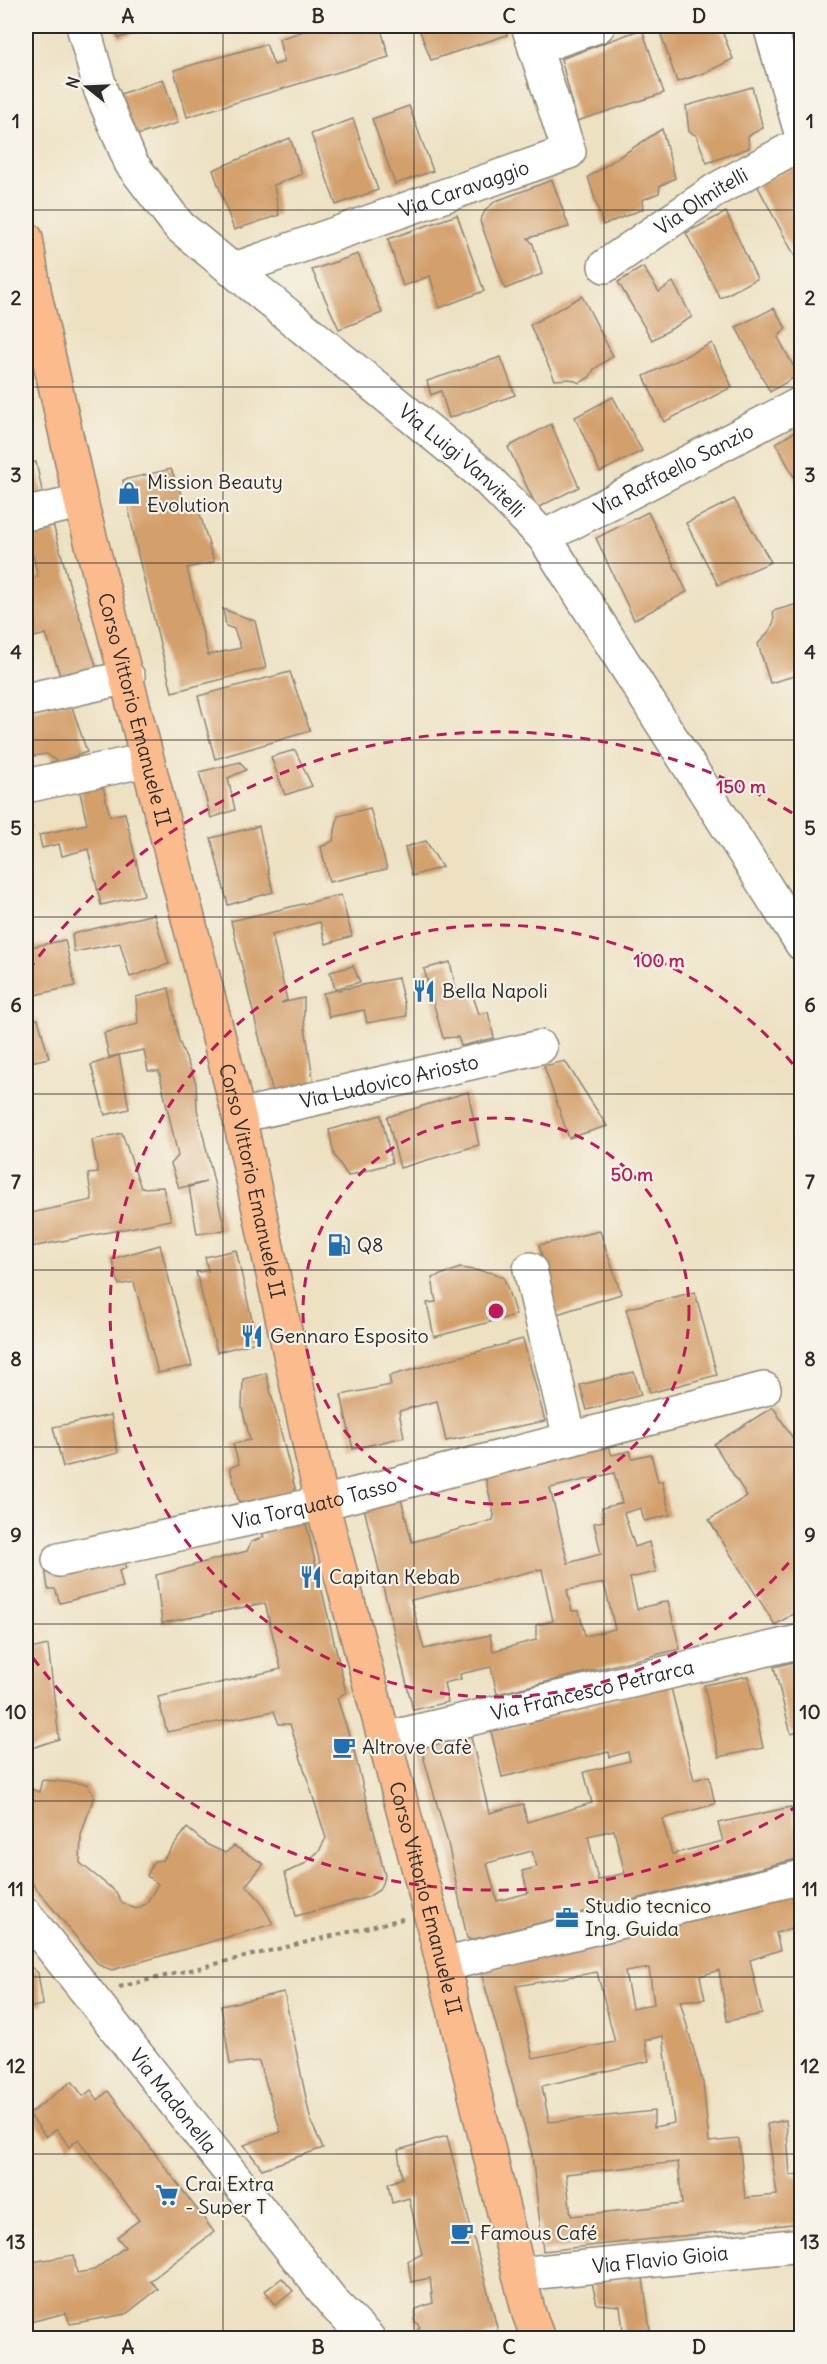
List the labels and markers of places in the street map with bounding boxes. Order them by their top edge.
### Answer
place label: Mission Beauty Evolution [147,469,283,517]
shop icon: Mission Beauty Evolution [116,480,142,506]
restaurant icon: Bella Napoli [411,978,437,1004]
place label: Bella Napoli [442,978,548,1003]
fuel station icon: Q8 [326,1232,352,1258]
place label: Q8 [357,1232,384,1257]
centre of rings [486,1301,506,1321]
restaurant icon: Gennaro Esposito [239,1323,265,1349]
place label: Gennaro Esposito [270,1323,429,1348]
restaurant icon: Capitan Kebab [298,1564,324,1590]
place label: Capitan Kebab [329,1564,460,1589]
cafe icon: Altrove Cafè [331,1734,357,1760]
place label: Altrove Cafè [362,1734,472,1759]
place label: Studio tecnico Ing. Guida [585,1893,711,1941]
office icon: Studio tecnico Ing. Guida [554,1905,580,1931]
place label: Crai Extra - Super T [185,2171,274,2219]
supermarket icon: Crai Extra - Super T [154,2182,180,2208]
cafe icon: Famous Café [449,2220,475,2246]
place label: Famous Café [480,2220,597,2245]

